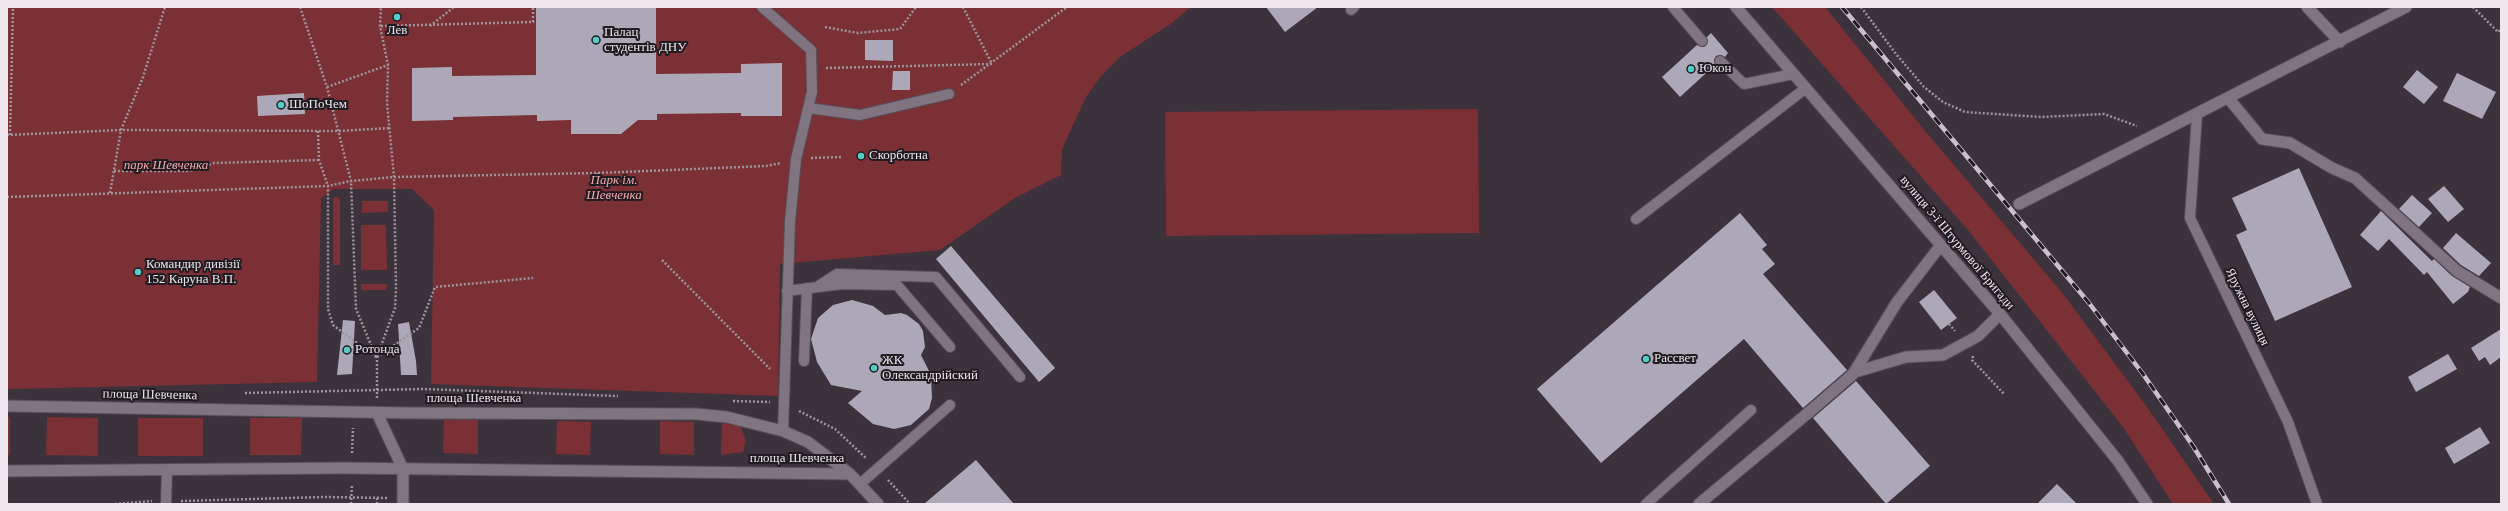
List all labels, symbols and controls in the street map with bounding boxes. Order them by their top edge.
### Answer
marker: Лев [392,12,402,22]
place label: Лев [387,23,407,39]
place label: Палац студентів ДНУ [604,25,686,56]
marker: Палац студентів ДНУ [591,35,601,45]
place label: Юкон [1699,61,1731,77]
marker: Юкон [1686,64,1696,74]
place label: ШоПоЧем [289,97,347,113]
marker: ШоПоЧем [276,100,286,110]
place label: Скорботна [869,148,928,164]
marker: Скорботна [856,151,866,161]
park label: парк Шевченка [124,158,208,174]
park label: Парк iм. Шевченка [586,173,642,204]
street label: вулиця 3-ї Штурмової Бригади [1896,173,2018,313]
place label: Командир дивізії 152 Каруна В.П. [146,257,240,288]
street label: Яружна вулиця [2222,266,2272,348]
marker: Командир дивізії 152 Каруна В.П. [133,267,143,277]
place label: Ротонда [355,342,400,358]
marker: Ротонда [342,345,352,355]
place label: Рассвет [1654,351,1696,367]
place label: ЖК Олександрійский [882,353,978,384]
marker: Рассвет [1641,354,1651,364]
marker: ЖК Олександрійский [869,363,879,373]
street label: площа Шевченка [103,386,197,404]
street label: площа Шевченка [427,391,521,407]
street label: площа Шевченка [750,451,844,467]

